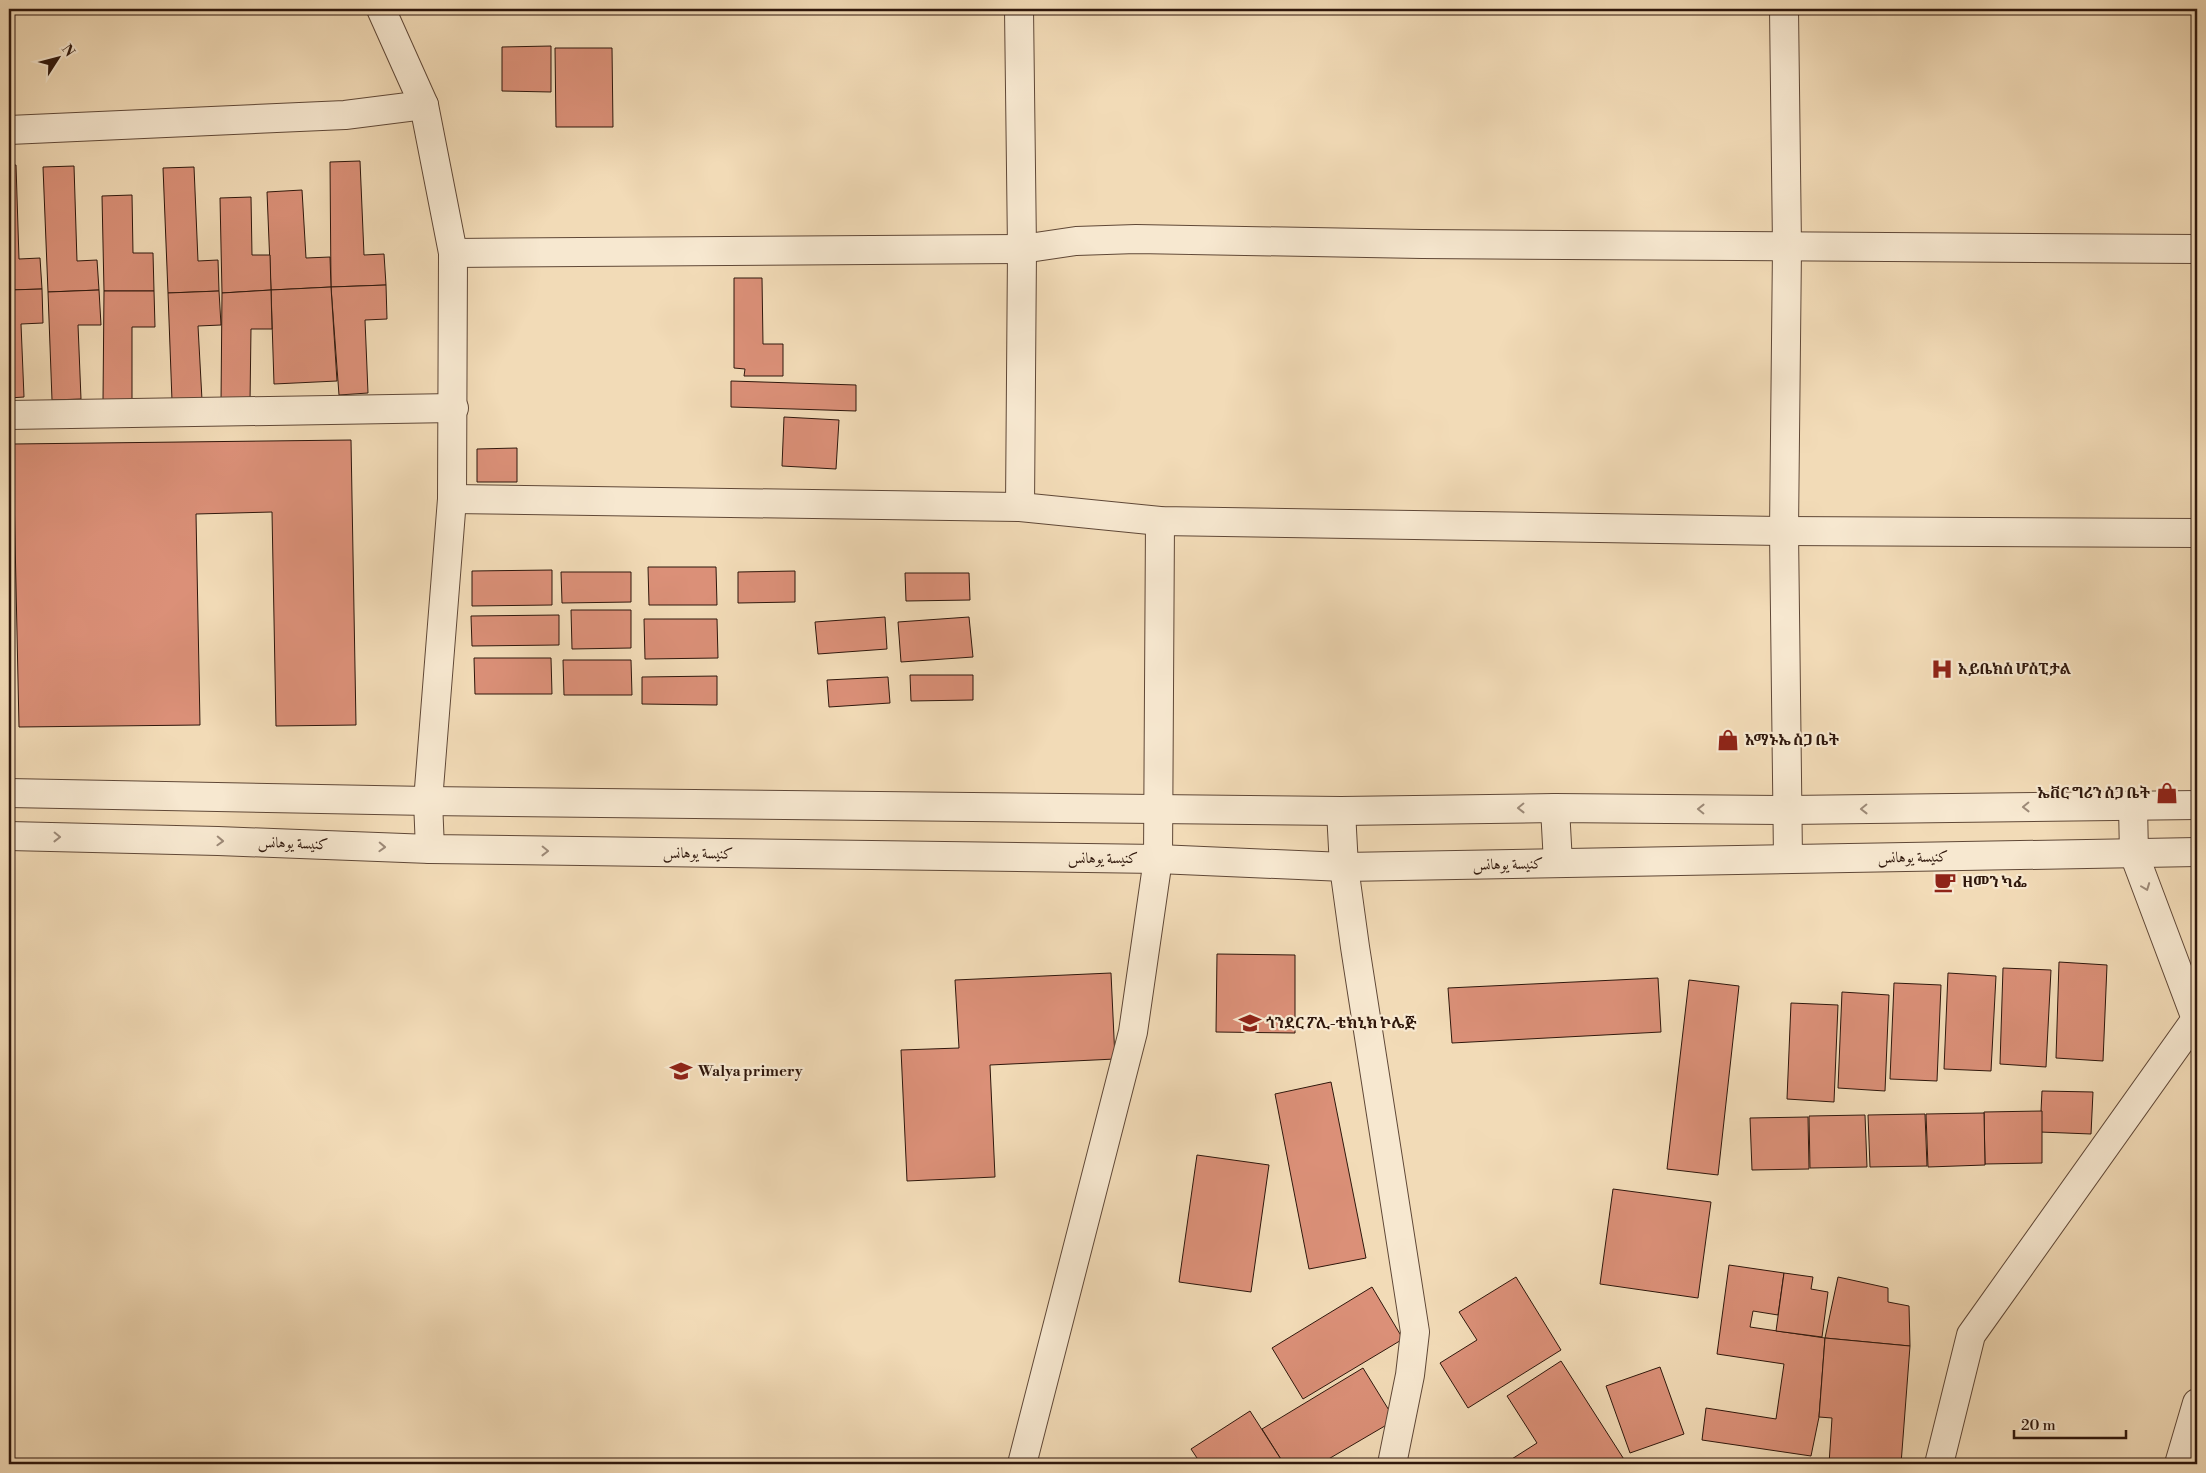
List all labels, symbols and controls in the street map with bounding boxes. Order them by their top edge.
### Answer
north arrow [32,32,82,82]
text: N [57,41,78,61]
hospital icon: አይቤክስ ሆስፒታል [1929,656,1955,682]
place label: አይቤክስ ሆስፒታል [1958,660,2071,679]
shop icon: አማኑኤ ስጋ ቤት [1715,727,1741,753]
place label: አማኑኤ ስጋ ቤት [1745,731,1840,750]
shop icon: ኤቨር ግሪን ስጋ ቤት [2154,780,2180,806]
place label: ኤቨር ግሪን ስጋ ቤት [2038,784,2151,803]
one-way arrow [2022,802,2030,812]
one-way arrow [1517,803,1525,814]
one-way arrow [1697,804,1705,815]
one-way arrow [1859,804,1867,814]
one-way arrow [54,832,62,842]
street label: كنيسة يوهانس [257,833,329,854]
one-way arrow [216,835,224,846]
one-way arrow [379,842,387,852]
street label: كنيسة يوهانس [663,843,733,864]
one-way arrow [542,846,549,856]
street label: كنيسة يوهانس [1878,847,1948,868]
street label: كنيسة يوهانس [1068,849,1138,868]
street label: كنيسة يوهانس [1473,854,1543,875]
cafe icon: ዘመን ካፌ [1932,869,1958,895]
place label: ዘመን ካፌ [1962,873,2027,892]
one-way arrow [2140,882,2150,891]
school or university icon: ጎንደር ፖሊ-ቴክኒክ ኮሌጅ [1237,1010,1263,1036]
place label: ጎንደር ፖሊ-ቴክኒክ ኮሌጅ [1266,1014,1417,1033]
school or university icon: Walya primery [668,1058,694,1084]
place label: Walya primery [697,1062,803,1081]
scale bar [2014,1408,2126,1440]
text: 20 m [2021,1416,2056,1435]

